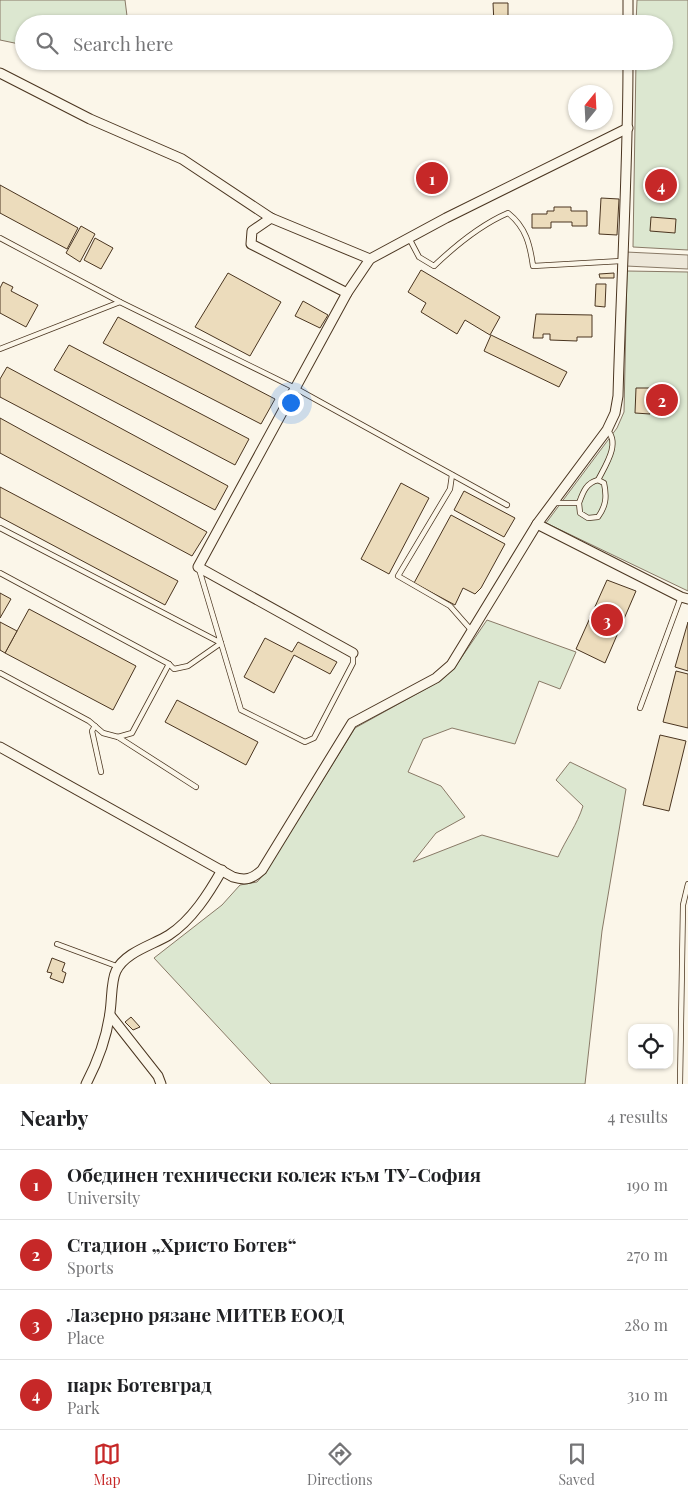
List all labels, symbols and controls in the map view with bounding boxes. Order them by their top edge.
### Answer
search box [15,15,673,70]
icon: search [33,29,61,57]
text: Search here [73,30,173,56]
north arrow [568,85,613,130]
pin: 1 [416,159,448,197]
pin: 4 [645,166,677,204]
pin: 2 [646,381,678,419]
your location [278,390,304,416]
pin: 3 [591,601,623,639]
map controls [628,1024,673,1069]
button: locate [628,1024,673,1069]
text: Nearby [20,1103,89,1131]
text: 4 results [607,1106,668,1127]
text: Обединен технически колеж към ТУ-София [67,1161,481,1187]
text: 1 [33,1174,39,1195]
text: 190 m [626,1174,668,1195]
text: University [67,1187,140,1208]
text: Стадион „Христо Ботев“ [67,1231,297,1257]
text: 2 [32,1244,40,1265]
text: 270 m [626,1244,668,1265]
text: Sports [67,1257,114,1278]
text: Лазерно рязане МИТЕВ ЕООД [67,1301,344,1327]
text: 3 [32,1314,40,1335]
text: 280 m [624,1314,668,1335]
text: Place [67,1327,105,1348]
text: парк Ботевград [67,1371,212,1397]
text: 4 [32,1384,40,1405]
text: 310 m [627,1384,668,1405]
text: Park [67,1397,100,1418]
tab: Map [93,1440,121,1489]
tab: Directions [307,1440,372,1489]
tab: Saved [559,1440,595,1489]

